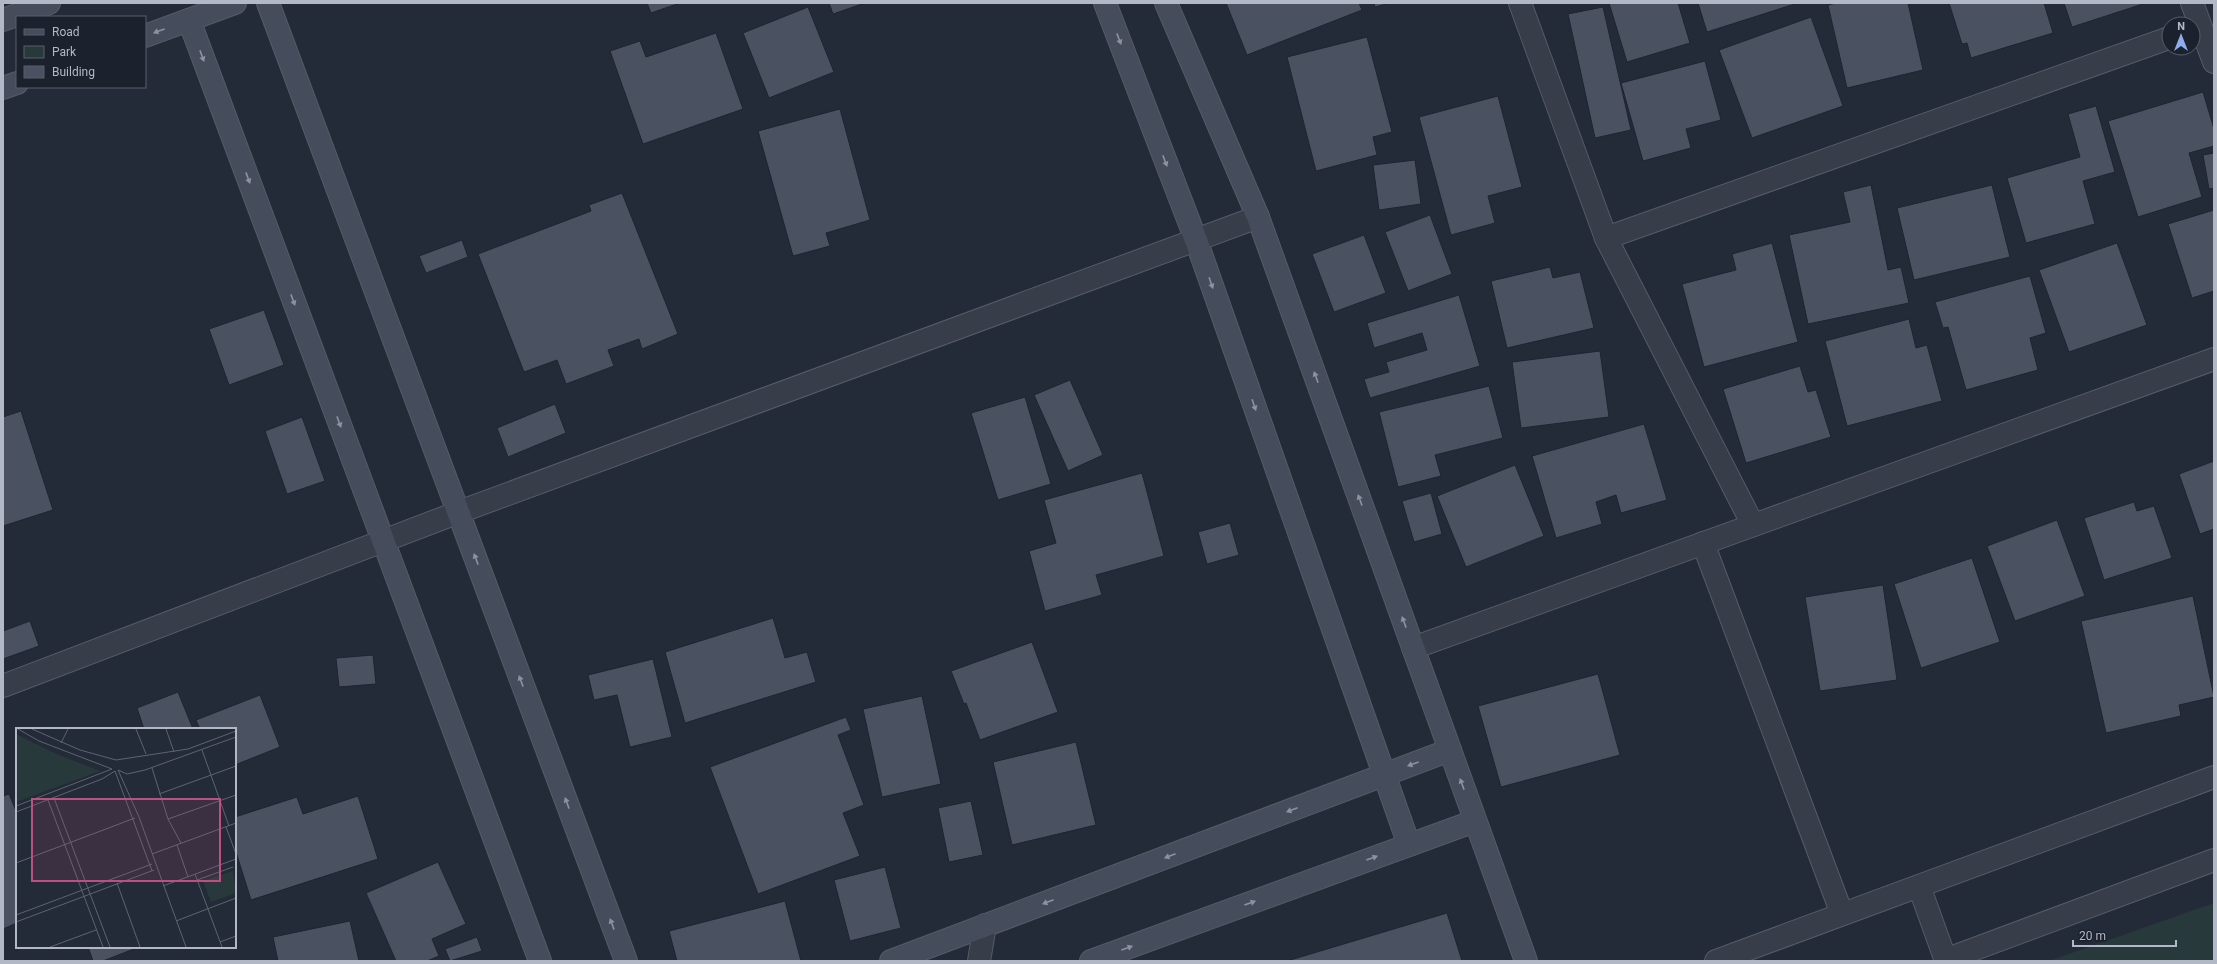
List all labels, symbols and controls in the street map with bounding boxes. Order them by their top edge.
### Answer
legend [16,16,146,88]
north arrow [2161,16,2201,56]
text: N [2177,20,2185,33]
text: Road [52,25,80,39]
one-way arrow [153,28,165,34]
one-way arrow [1116,34,1122,46]
text: Park [52,45,77,59]
one-way arrow [200,51,206,63]
text: Building [52,65,95,79]
one-way arrow [1163,155,1169,167]
one-way arrow [245,173,251,185]
one-way arrow [1208,277,1214,289]
one-way arrow [291,294,297,306]
one-way arrow [1312,371,1318,383]
one-way arrow [1251,400,1257,412]
one-way arrow [336,416,342,428]
one-way arrow [1356,493,1362,505]
one-way arrow [473,553,479,565]
one-way arrow [1401,615,1407,627]
one-way arrow [518,674,524,686]
inset map [16,728,236,948]
one-way arrow [1407,761,1419,767]
one-way arrow [1459,777,1465,789]
one-way arrow [563,796,569,808]
one-way arrow [1285,807,1297,813]
one-way arrow [1164,853,1176,859]
one-way arrow [1366,855,1378,861]
one-way arrow [1042,899,1054,905]
one-way arrow [1244,900,1256,906]
one-way arrow [609,918,615,930]
scale bar [2073,922,2176,948]
text: 20 m [2079,929,2106,943]
one-way arrow [1122,944,1134,950]

